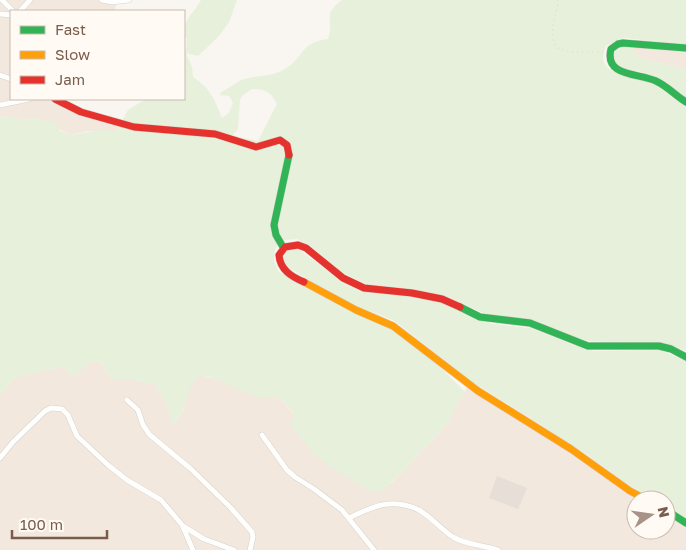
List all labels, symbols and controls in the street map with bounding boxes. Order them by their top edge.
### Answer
legend [10,10,185,100]
text: Fast [55,20,86,38]
text: Slow [55,45,90,63]
text: Jam [55,70,85,88]
north arrow [626,490,676,540]
text: N [655,505,674,519]
scale bar [12,508,108,540]
text: 100 m [20,515,63,533]

